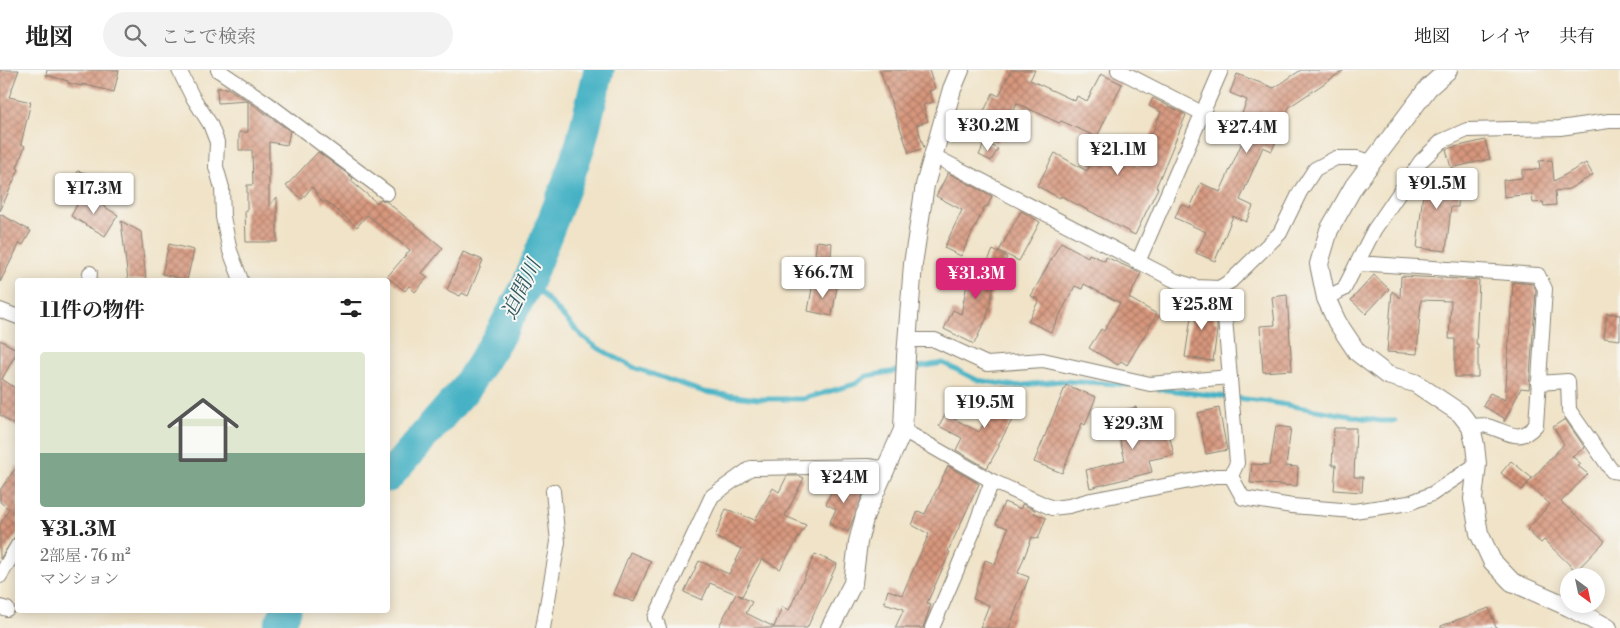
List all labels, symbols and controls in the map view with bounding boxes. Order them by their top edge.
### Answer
search box [103,12,453,57]
icon: search [121,21,149,49]
text: 地図 [25,23,73,53]
text: ここで検索 [161,25,256,49]
text: 地図 [1414,25,1450,48]
text: レイヤ [1478,25,1531,48]
text: 共有 [1559,25,1595,48]
pin: ¥30.2M [947,109,1029,152]
pin: ¥27.4M [1206,112,1288,154]
text: ¥30.2M [957,116,1019,136]
text: ¥27.4M [1217,118,1277,138]
pin: ¥21.1M [1077,134,1159,176]
text: ¥21.1M [1089,140,1147,160]
pin: ¥91.5M [1396,168,1478,210]
pin: ¥17.3M [53,172,135,215]
text: ¥91.5M [1408,174,1466,194]
text: ¥17.3M [66,179,122,199]
water label: 迫間川 [496,254,548,323]
pin: ¥66.7M [782,256,864,299]
pin: ¥31.3M [935,258,1017,300]
text: ¥66.7M [792,263,854,283]
text: ¥31.3M [947,264,1005,284]
pin: ¥25.8M [1161,288,1243,331]
icon: filters [337,294,365,322]
text: ¥25.8M [1171,295,1233,315]
text: 11件の物件 [40,298,145,324]
icon: home [158,385,248,475]
pin: ¥19.5M [944,386,1026,429]
text: ¥19.5M [956,393,1014,413]
pin: ¥29.3M [1092,408,1174,450]
text: ¥29.3M [1102,414,1164,434]
pin: ¥24M [814,462,874,504]
text: ¥24M [820,468,868,488]
text: ¥31.3M [40,517,116,543]
text: 2部屋 · 76 m² [40,546,131,566]
north arrow [1560,568,1605,612]
map controls [1560,568,1605,613]
text: マンション [40,569,119,589]

